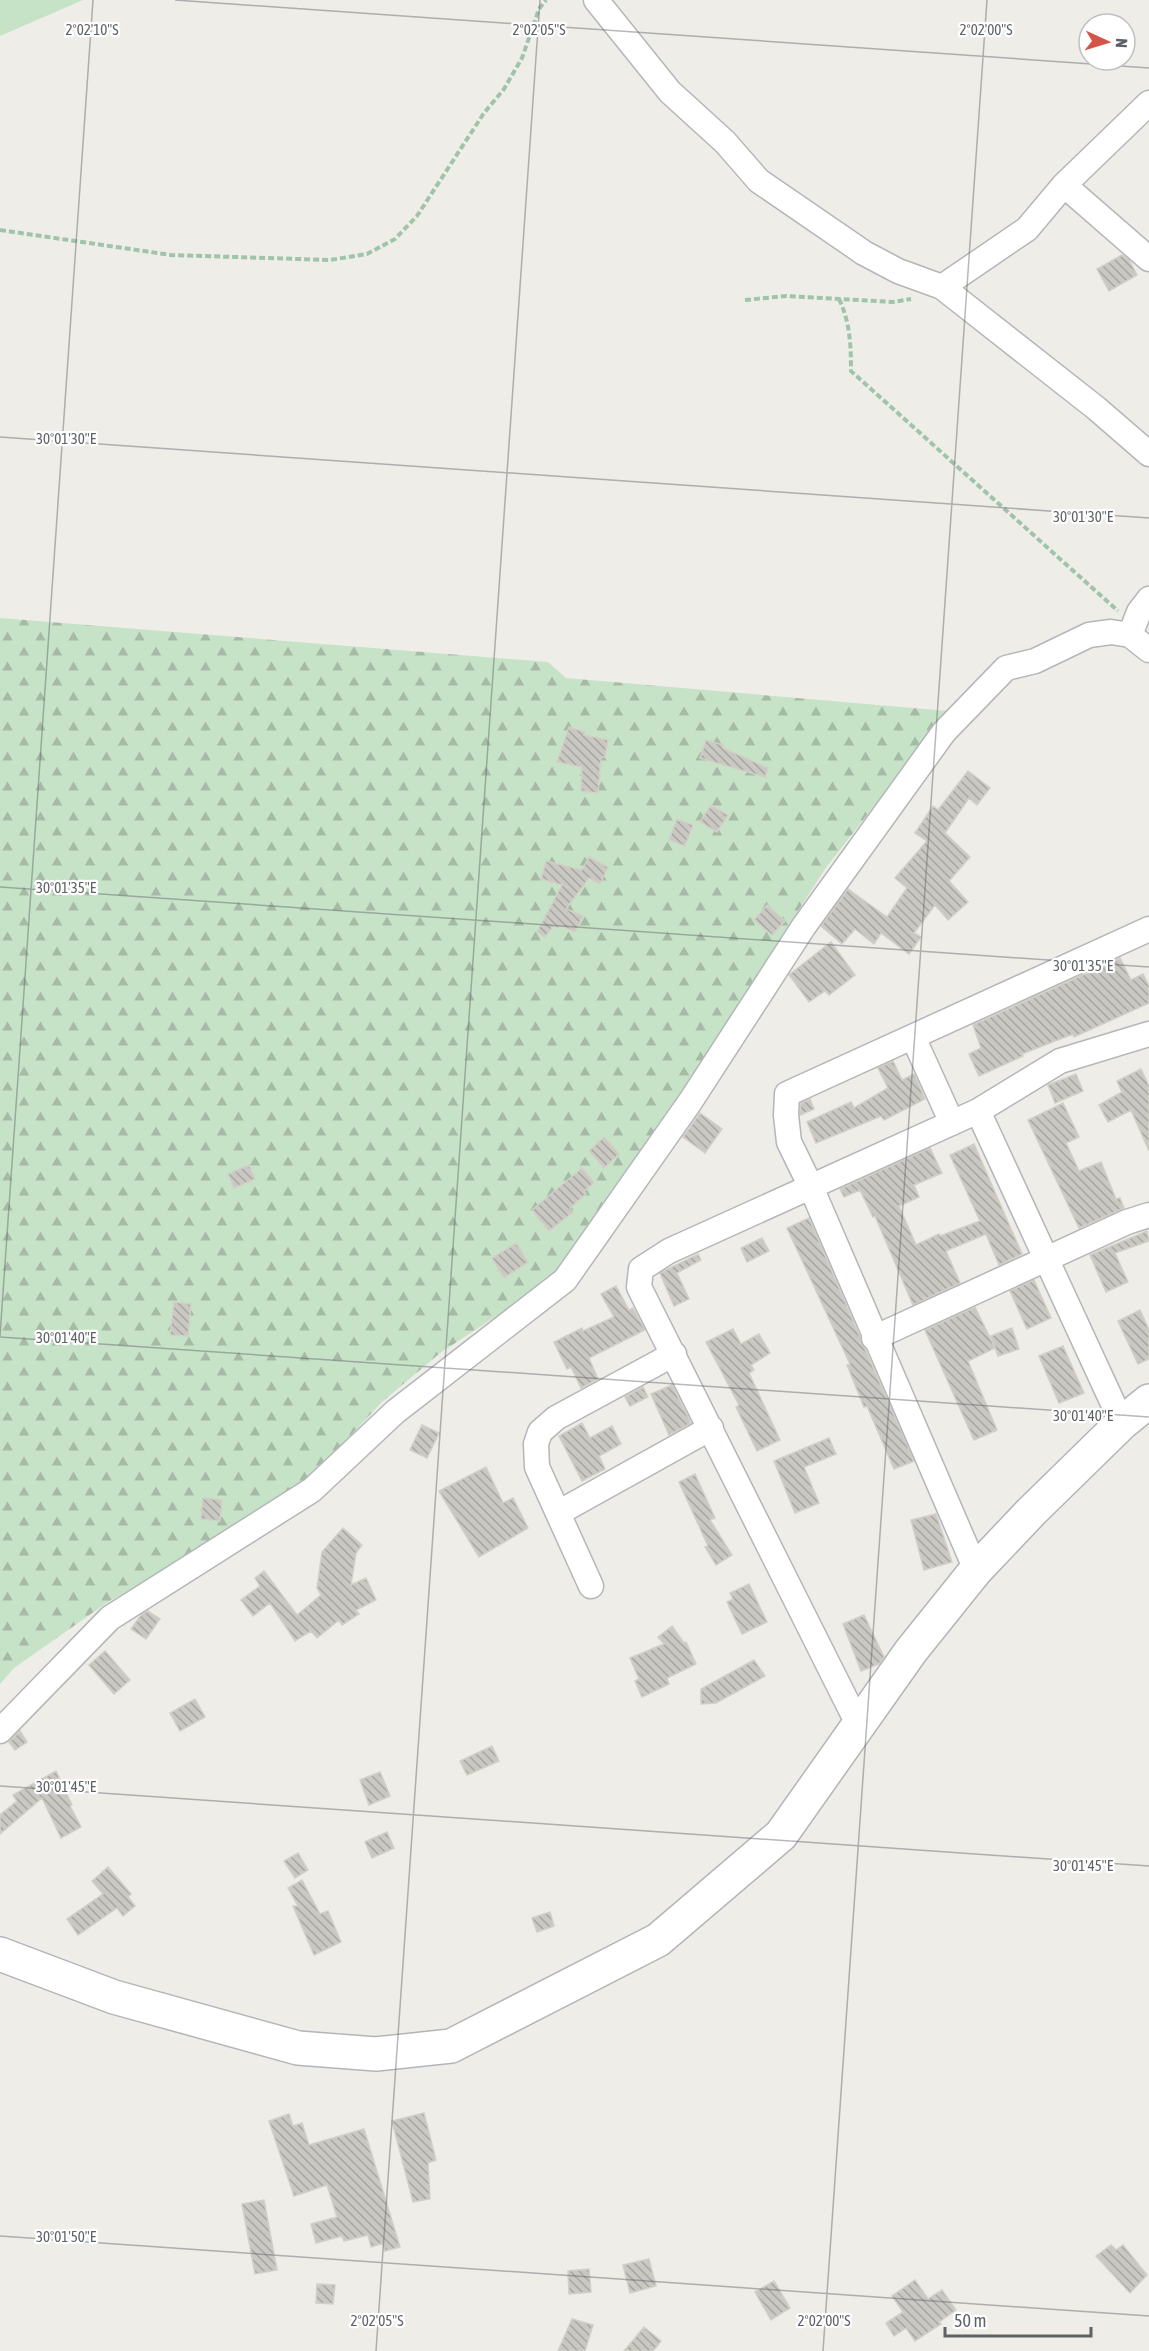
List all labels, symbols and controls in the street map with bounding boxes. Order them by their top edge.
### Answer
north arrow [1077,12,1137,72]
text: 2°02'10"S [65,21,119,38]
text: 2°02'05"S [512,21,566,38]
text: 2°02'00"S [959,21,1013,38]
text: N [1113,38,1131,48]
text: 30°01'30"E [36,430,97,447]
text: 30°01'30"E [1053,508,1114,525]
text: 30°01'35"E [36,879,97,896]
text: 30°01'35"E [1053,957,1114,974]
text: 30°01'40"E [36,1329,97,1346]
text: 30°01'40"E [1053,1407,1114,1424]
text: 30°01'45"E [36,1778,97,1795]
text: 30°01'45"E [1053,1857,1114,1874]
text: 30°01'50"E [36,2228,97,2245]
scale bar [945,2300,1090,2338]
text: 50 m [954,2310,986,2331]
text: 2°02'05"S [350,2312,404,2329]
text: 2°02'00"S [797,2312,851,2329]

